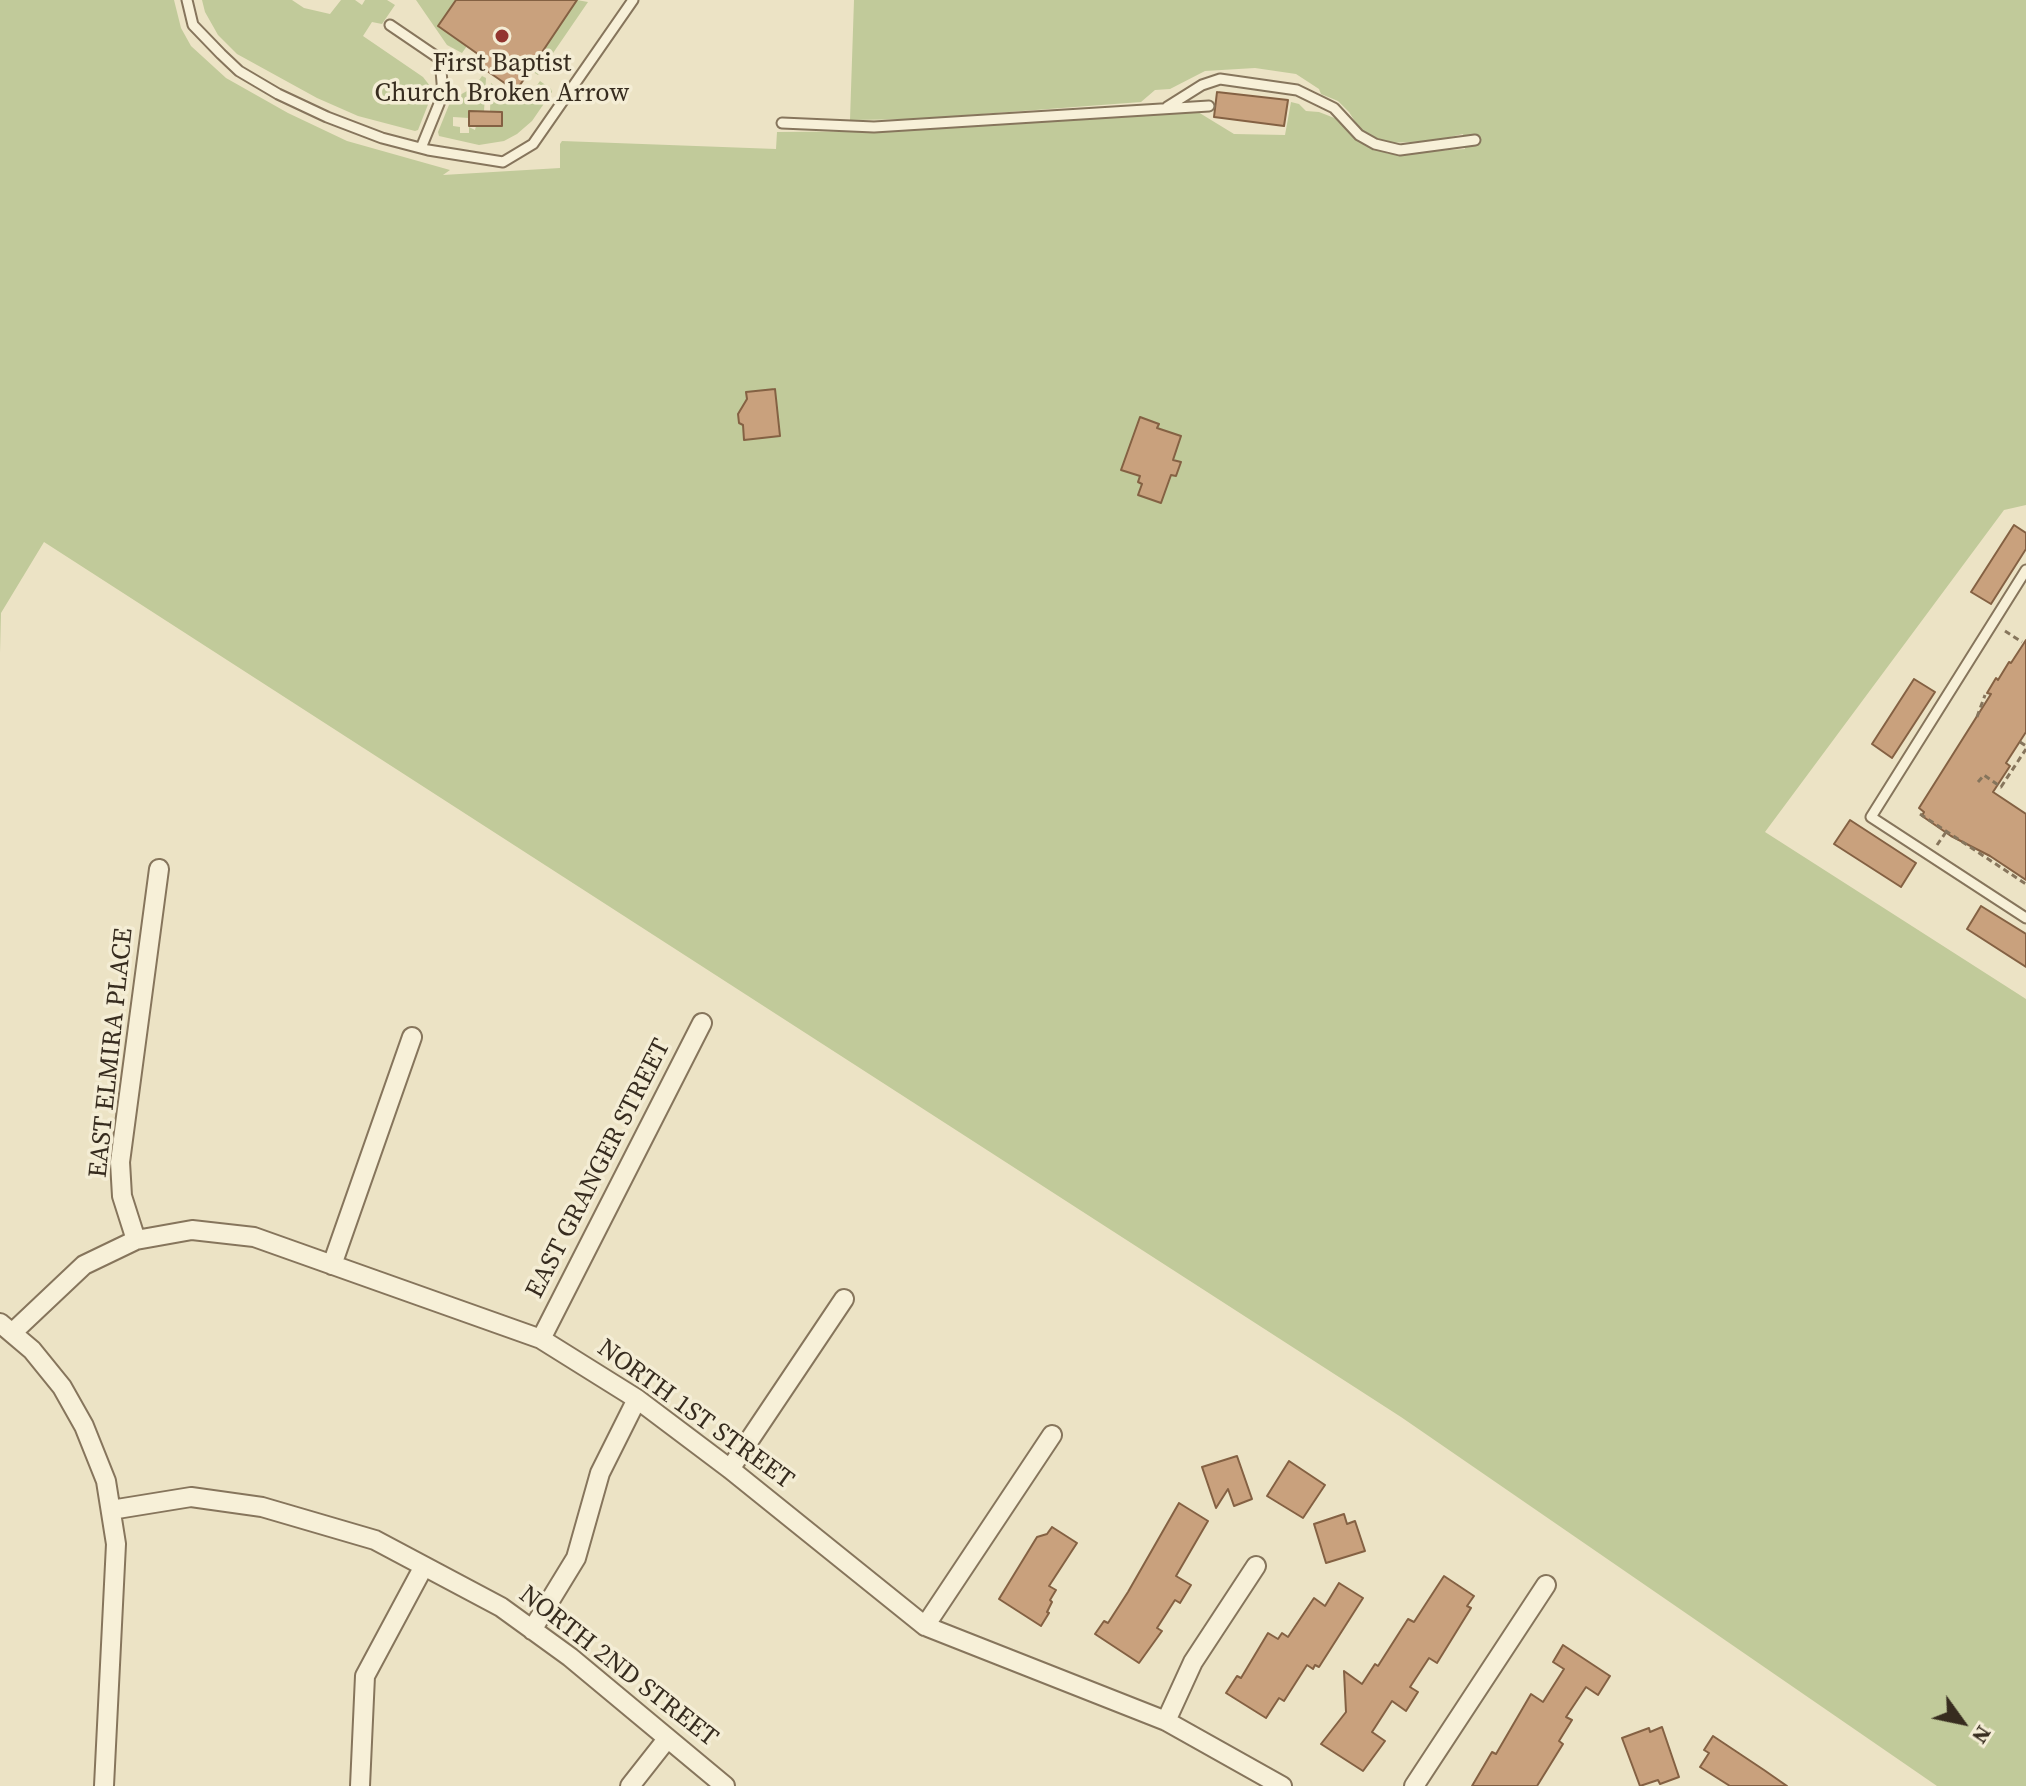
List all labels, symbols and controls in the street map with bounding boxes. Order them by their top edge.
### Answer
marker: First Baptist Church Broken Arrow [493,27,511,45]
place label: First Baptist Church Broken Arrow [375,48,629,110]
street label: EAST ELMIRA PLACE [83,926,141,1180]
street label: EAST GRANGER STREET [520,1034,678,1304]
street label: NORTH 1ST STREET [591,1333,799,1497]
street label: NORTH 2ND STREET [512,1580,724,1754]
north arrow [1922,1682,2002,1762]
text: N [1965,1720,1999,1750]

